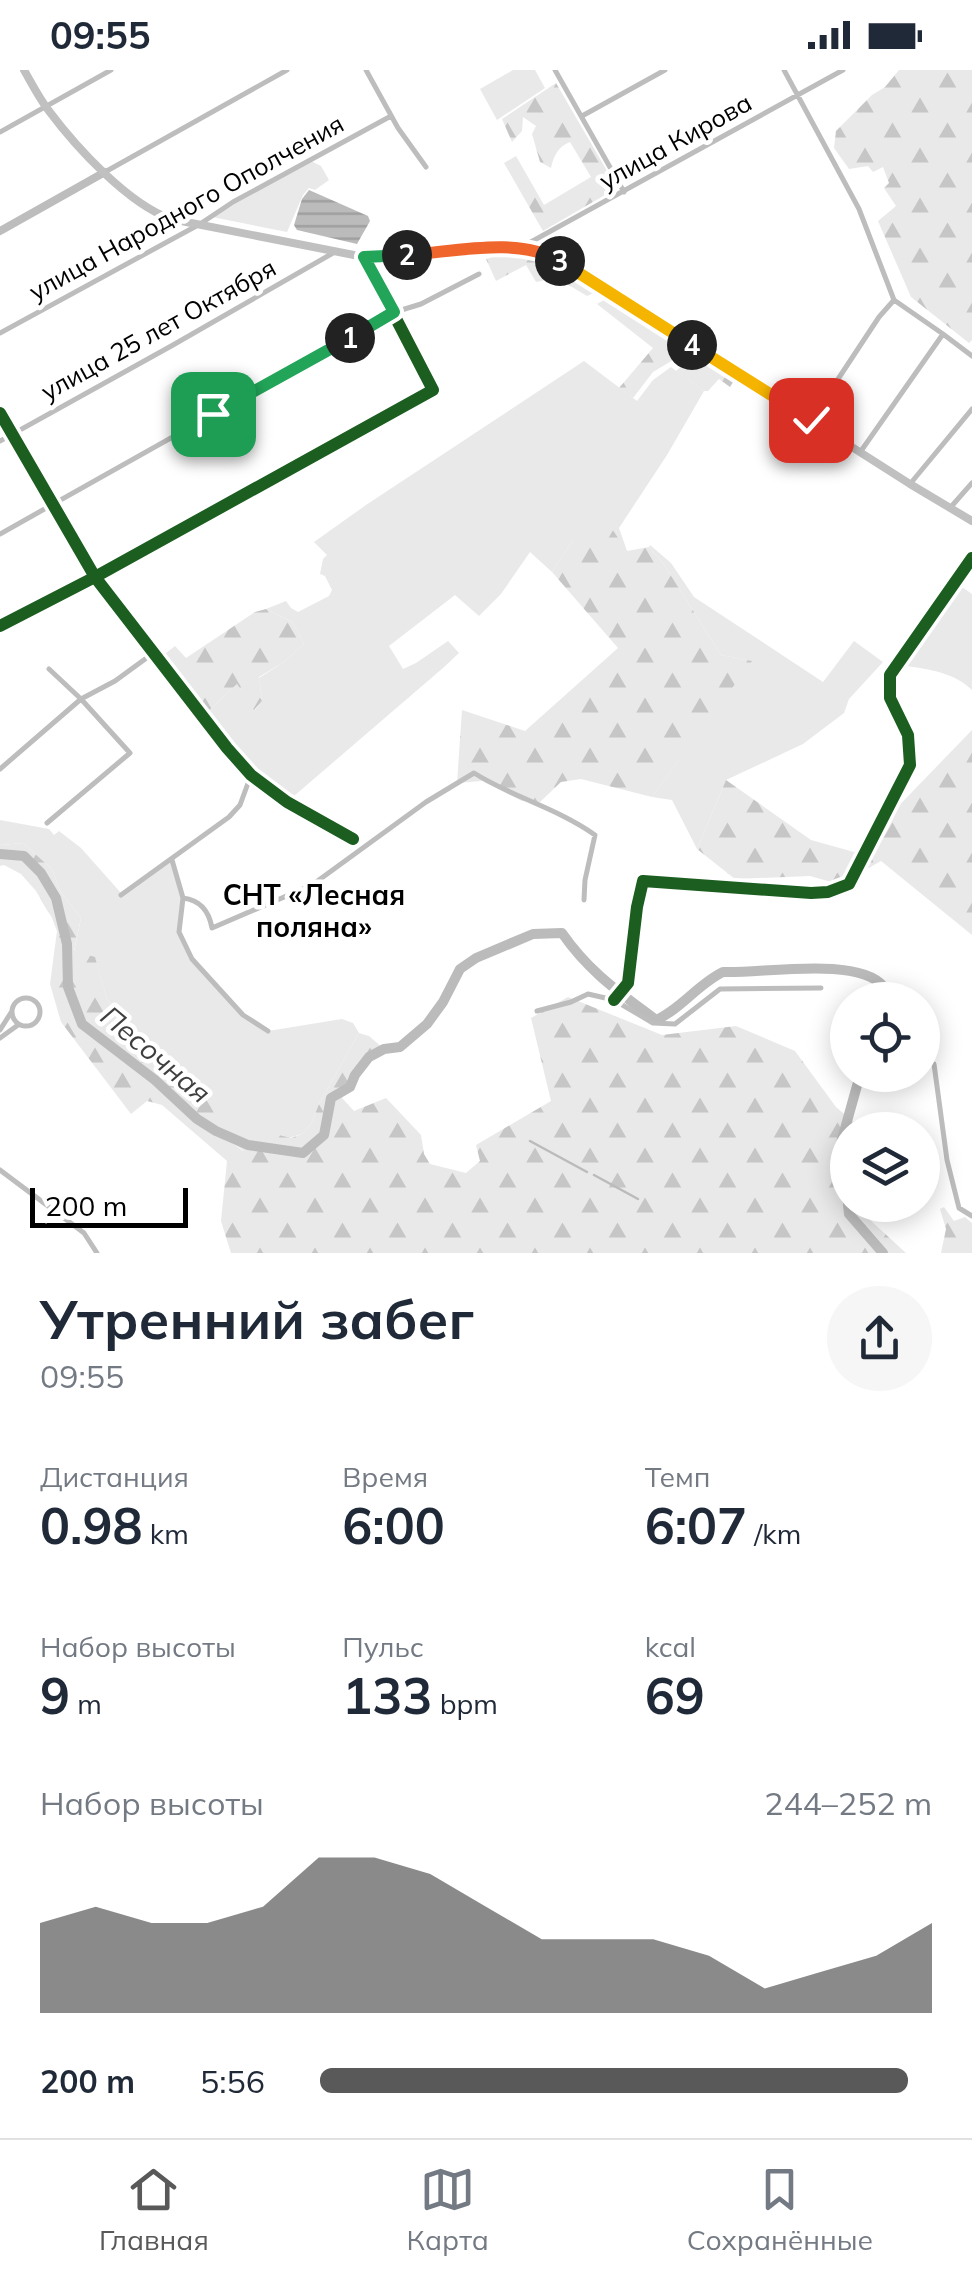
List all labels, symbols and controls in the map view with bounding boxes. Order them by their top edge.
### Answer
text: 09:55 [50,11,151,59]
street label: улица Кирова [593,86,757,196]
street label: улица Народного Ополчения [23,107,349,307]
pin: 2 [382,230,432,280]
pin: 3 [535,236,585,286]
text: 2 [399,237,415,272]
text: 3 [552,243,568,278]
street label: улица 25 лет Октября [35,252,281,406]
pin: 1 [325,313,375,363]
text: 1 [342,320,358,355]
pin: 4 [667,320,717,370]
text: 4 [684,327,700,362]
pin [171,372,256,457]
pin [769,378,854,463]
icon: arrive [186,387,241,442]
icon: check [784,393,839,448]
district label: СНТ «Лесная поляна» [223,877,405,944]
map controls [830,982,940,1222]
button: locate [830,982,940,1092]
water label: Песочная [94,998,218,1110]
button: layers [830,1112,940,1222]
scale bar [30,1183,188,1228]
text: 200 m [45,1188,127,1223]
text: Утренний забег [40,1284,474,1353]
button: share [827,1286,932,1391]
text: 09:55 [40,1356,124,1396]
text: Дистанция [40,1459,189,1494]
text: Время [342,1459,428,1494]
text: Темп [645,1459,710,1494]
text: 0.98 [40,1494,142,1557]
text: 6:00 [342,1494,445,1557]
text: 6:07 [645,1494,747,1557]
text: km [142,1516,189,1551]
text: /km [747,1516,801,1551]
text: Набор высоты [40,1629,236,1664]
text: Пульс [342,1629,424,1664]
text: kcal [645,1629,696,1664]
text: 9 [40,1664,70,1727]
text: 133 [342,1664,432,1727]
text: 69 [645,1664,705,1727]
text: m [70,1686,102,1721]
text: bpm [432,1686,498,1721]
text: Набор высоты [40,1783,264,1823]
text: 244–252 m [764,1783,932,1823]
text: 200 m [40,2061,135,2101]
text: 5:56 [200,2061,265,2101]
tab: Главная [99,2162,209,2257]
tab: Карта [407,2162,489,2257]
tab: Сохранённые [687,2162,873,2257]

